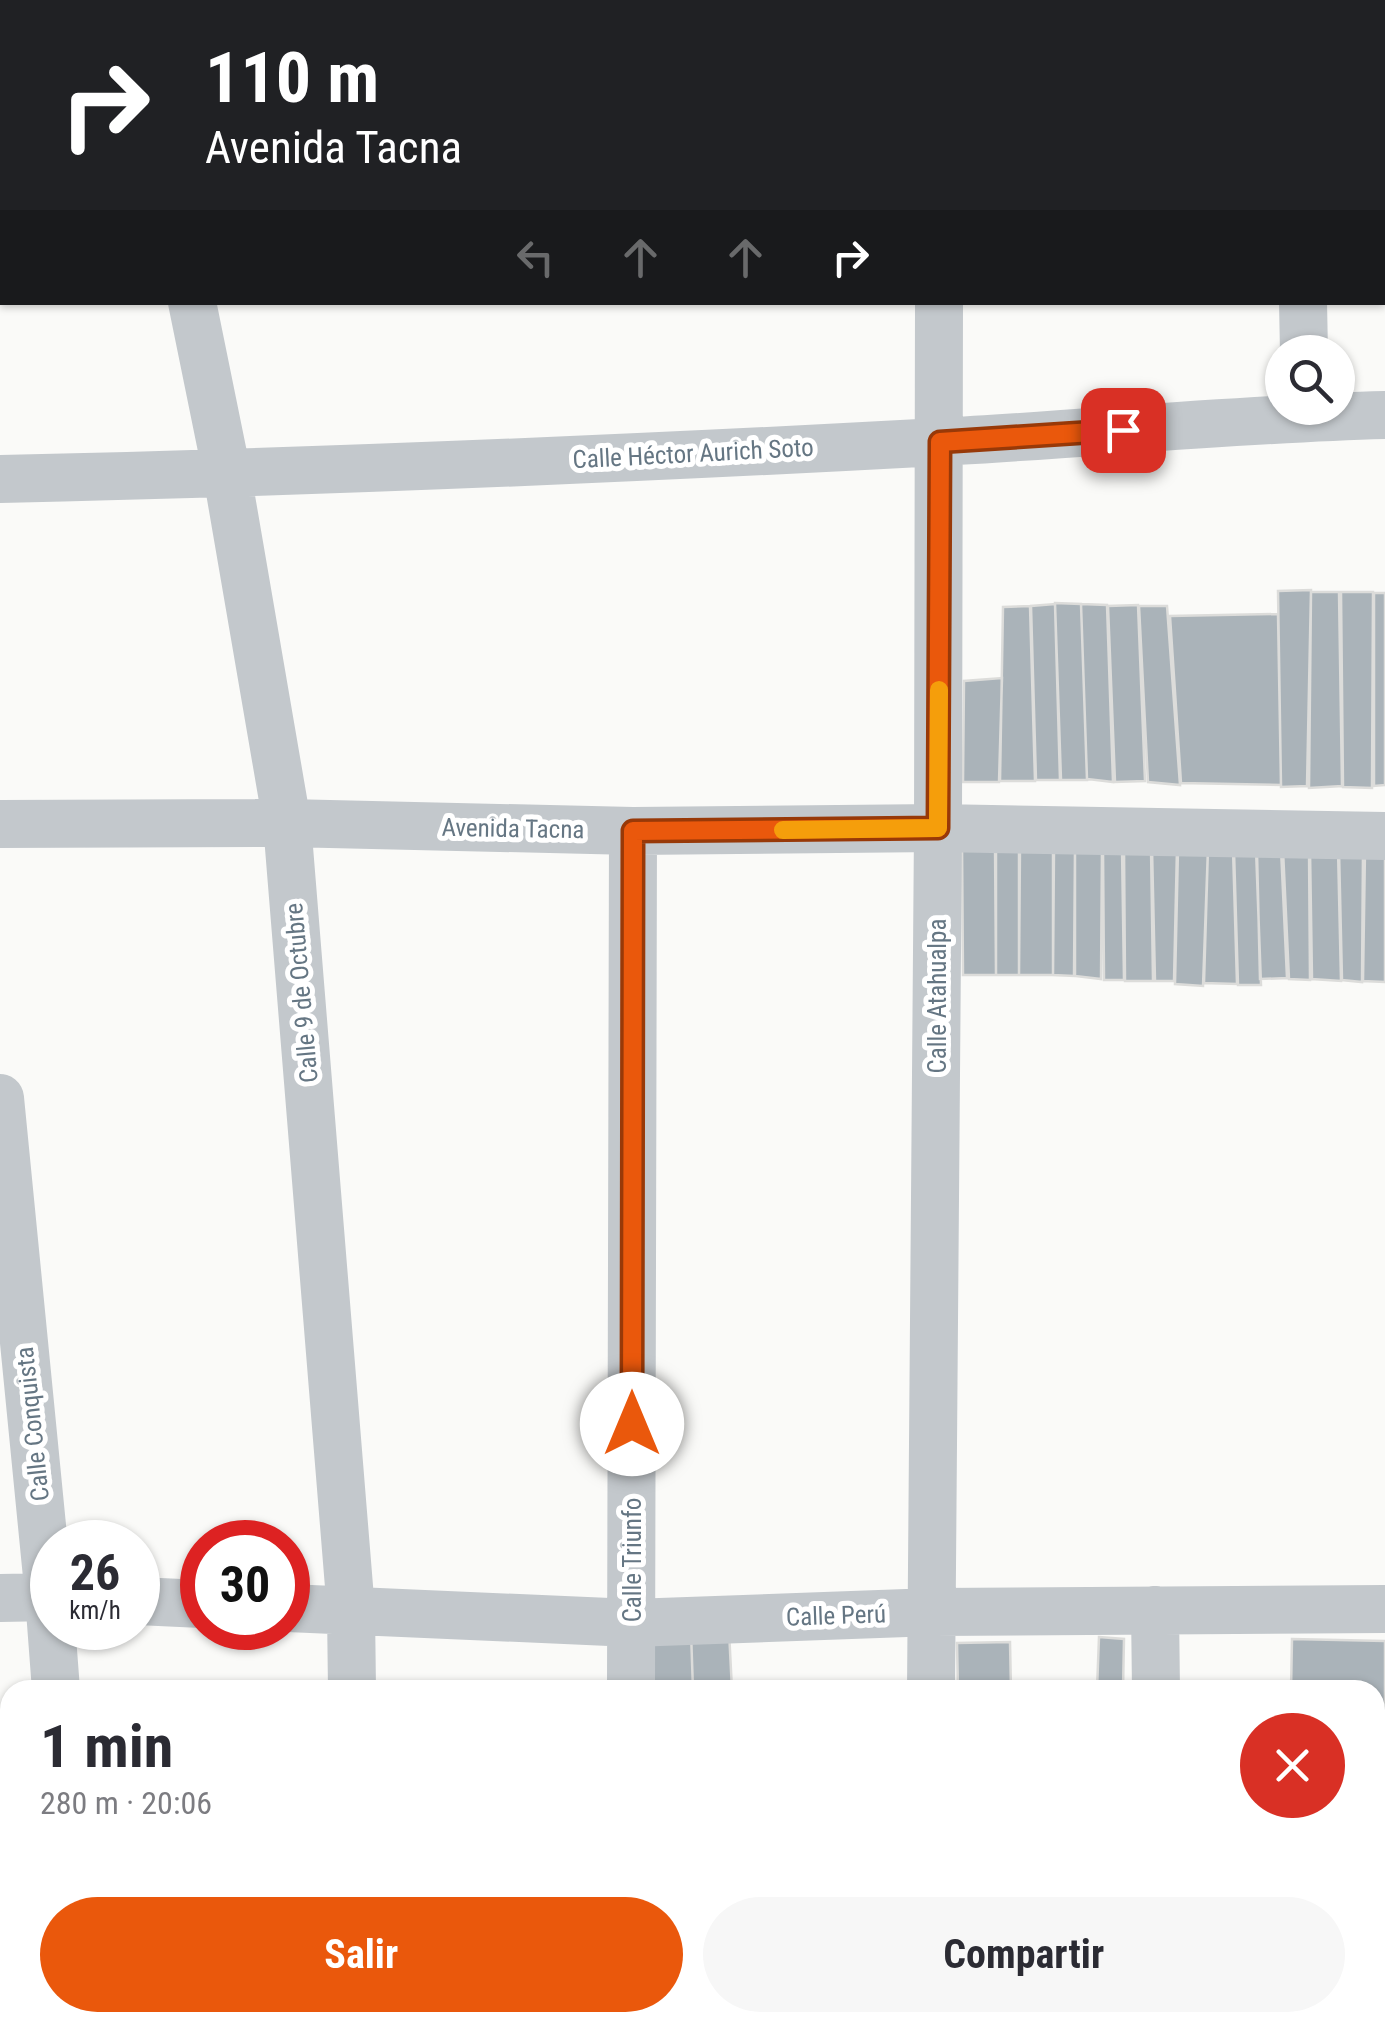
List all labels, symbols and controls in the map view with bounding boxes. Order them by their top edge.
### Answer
text: 110 m [205,37,379,119]
icon: right [40,40,170,170]
text: Avenida Tacna [205,121,462,174]
icon: left [508,230,563,285]
icon: ahead [613,230,668,285]
icon: ahead [718,230,773,285]
icon: right [823,230,878,285]
map controls [1265,335,1355,425]
button: search [1265,335,1355,425]
pin [1081,388,1166,473]
icon: arrive [1096,403,1151,458]
street label: Calle Héctor Aurich Soto [572,433,814,474]
street label: Avenida Tacna [441,813,585,844]
street label: Calle 9 de Octubre [279,902,324,1084]
street label: Calle Atahualpa [923,919,952,1073]
street label: Calle Conquista [10,1345,55,1503]
position arrow [580,1372,684,1476]
street label: Calle Triunfo [618,1498,647,1622]
speed limit sign: 30 [180,1520,310,1650]
text: 26 [70,1544,120,1602]
text: km/h [69,1596,121,1625]
street label: Calle Perú [785,1599,887,1632]
text: 1 min [40,1711,173,1782]
button: close [1240,1713,1345,1818]
text: 280 m · 20:06 [40,1784,212,1822]
button: Salir [40,1897,683,2012]
button: Compartir [703,1897,1345,2012]

